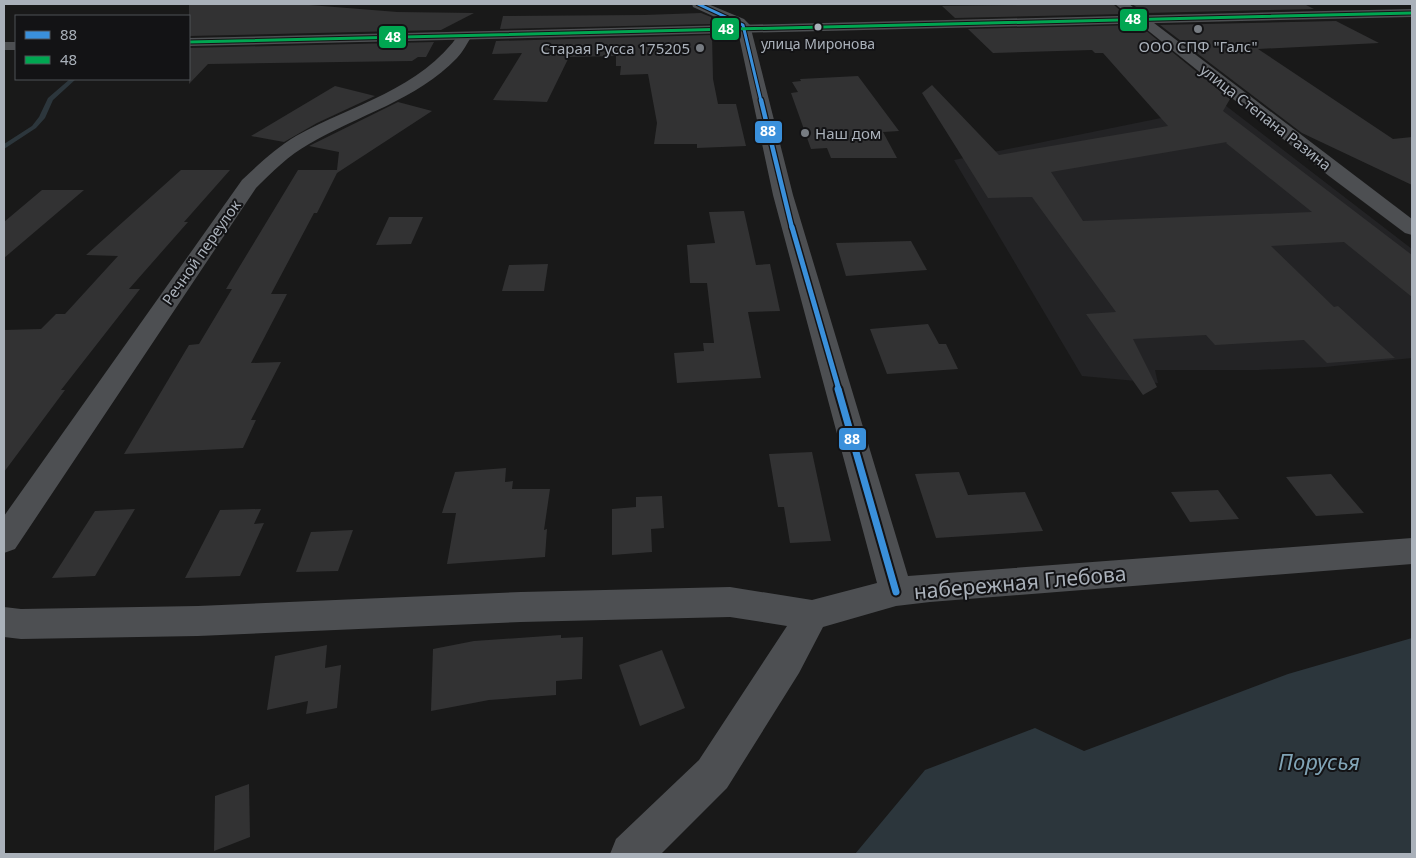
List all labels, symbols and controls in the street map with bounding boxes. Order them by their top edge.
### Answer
line badge: 48 [1119,8,1148,32]
text: 48 [1125,9,1141,28]
legend [15,15,190,80]
line badge: 48 [711,17,740,41]
text: 48 [718,19,734,38]
marker: улица Миронова [813,22,823,32]
marker: ООО СПФ "Галс" [1192,23,1204,35]
text: 88 [60,24,77,44]
line badge: 48 [378,25,407,49]
text: 48 [385,27,401,46]
place label: улица Миронова [761,34,875,53]
place label: ООО СПФ "Галс" [1138,36,1258,56]
place label: Старая Русса 175205 [540,38,690,58]
marker: Старая Русса 175205 [694,42,706,54]
text: 48 [60,49,77,69]
street label: улица Степана Разина [1196,59,1336,175]
line badge: 88 [754,120,783,144]
text: 88 [760,121,776,140]
place label: Наш дом [815,123,881,143]
marker: Наш дом [799,127,811,139]
street label: Речной переулок [157,195,245,309]
line badge: 88 [838,427,867,451]
text: 88 [844,429,860,448]
street label: набережная Глебова [913,559,1127,605]
water label: Порусья [1278,746,1360,776]

